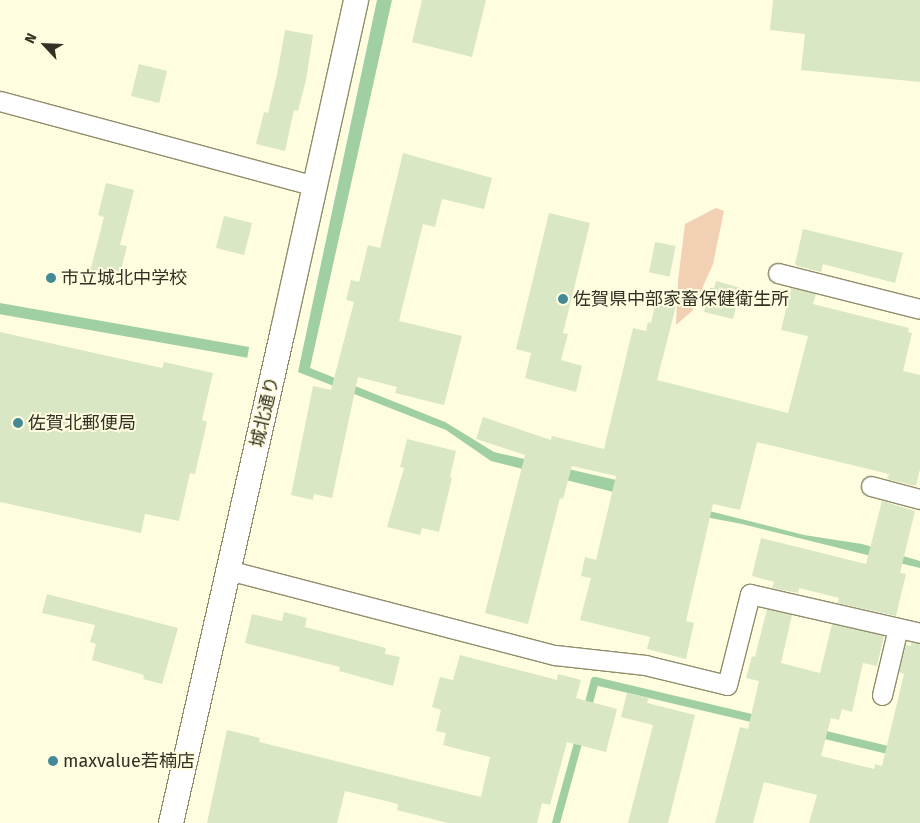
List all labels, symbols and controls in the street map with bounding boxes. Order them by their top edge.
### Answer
north arrow [20,20,70,70]
text: N [21,31,41,46]
place label: 市立城北中学校 [61,267,187,289]
marker: 市立城北中学校 [45,272,57,284]
place label: 佐賀県中部家畜保健衛生所 [573,288,789,310]
marker: 佐賀県中部家畜保健衛生所 [557,293,569,305]
street label: 城北通り [246,374,284,450]
place label: 佐賀北郵便局 [28,412,136,434]
marker: 佐賀北郵便局 [12,417,24,429]
place label: maxvalue若楠店 [63,750,195,772]
marker: maxvalue若楠店 [47,755,59,767]

